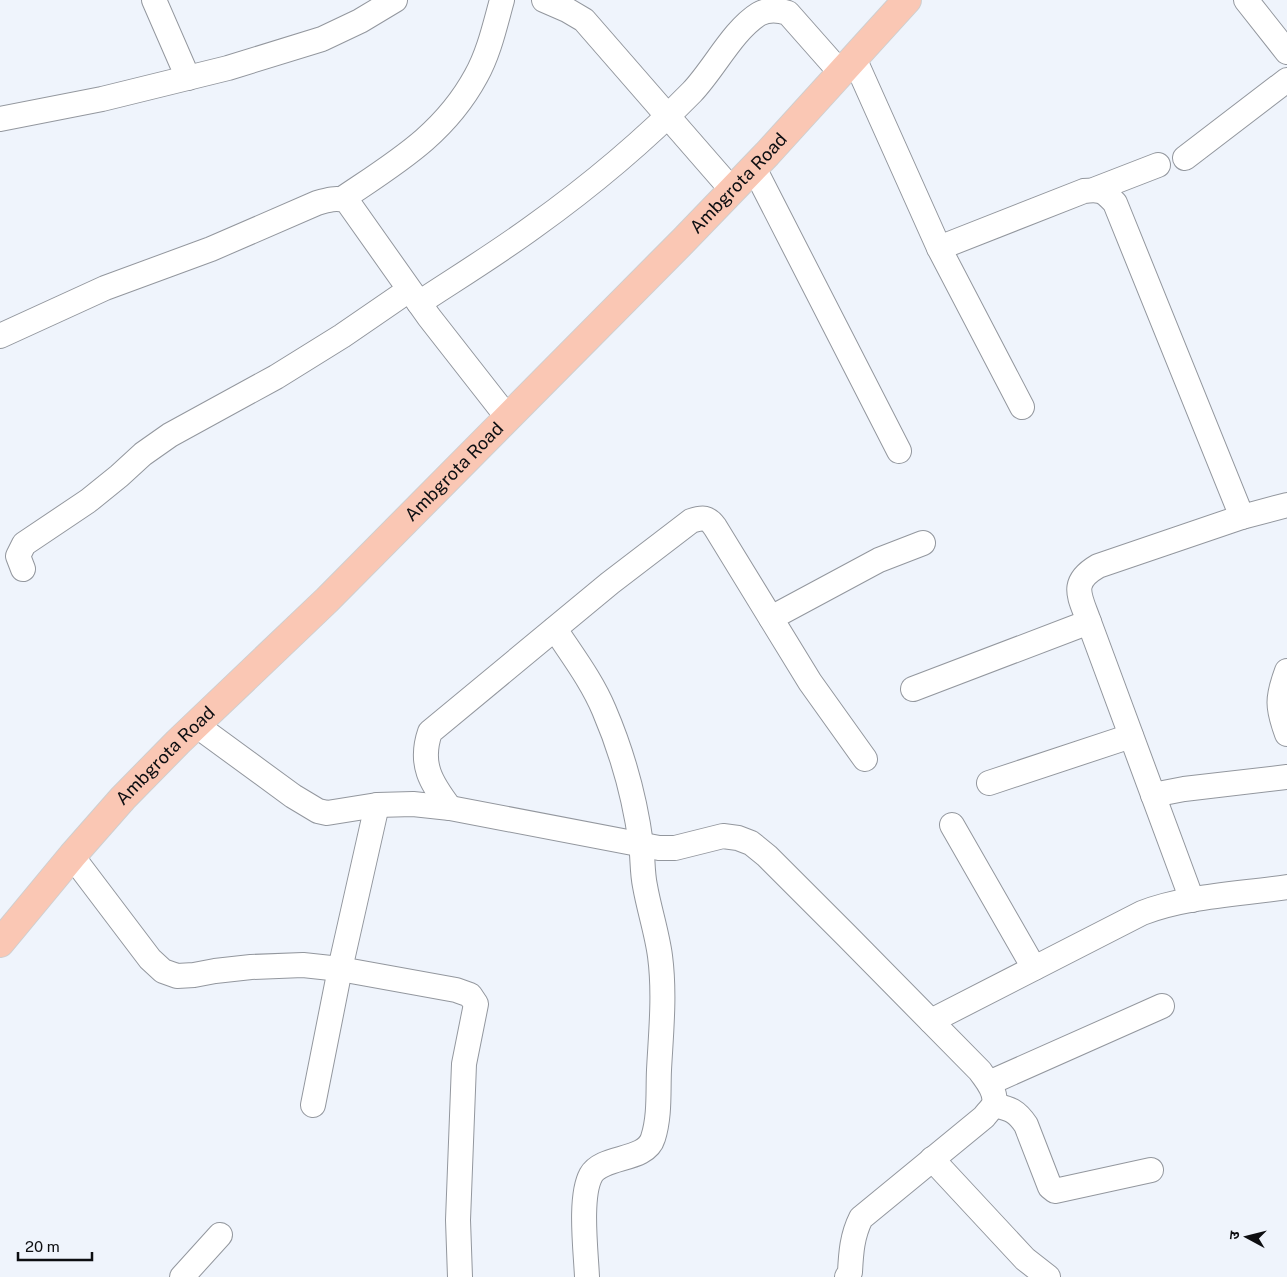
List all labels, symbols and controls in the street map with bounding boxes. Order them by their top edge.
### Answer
street label: Ambgrota Road [685,129,791,238]
street label: Ambgrota Road [400,418,507,525]
street label: Ambgrota Road [111,702,219,809]
north arrow [1222,1212,1272,1262]
scale bar [18,1230,91,1262]
text: उ [1226,1230,1243,1240]
text: 20 m [25,1238,60,1255]

